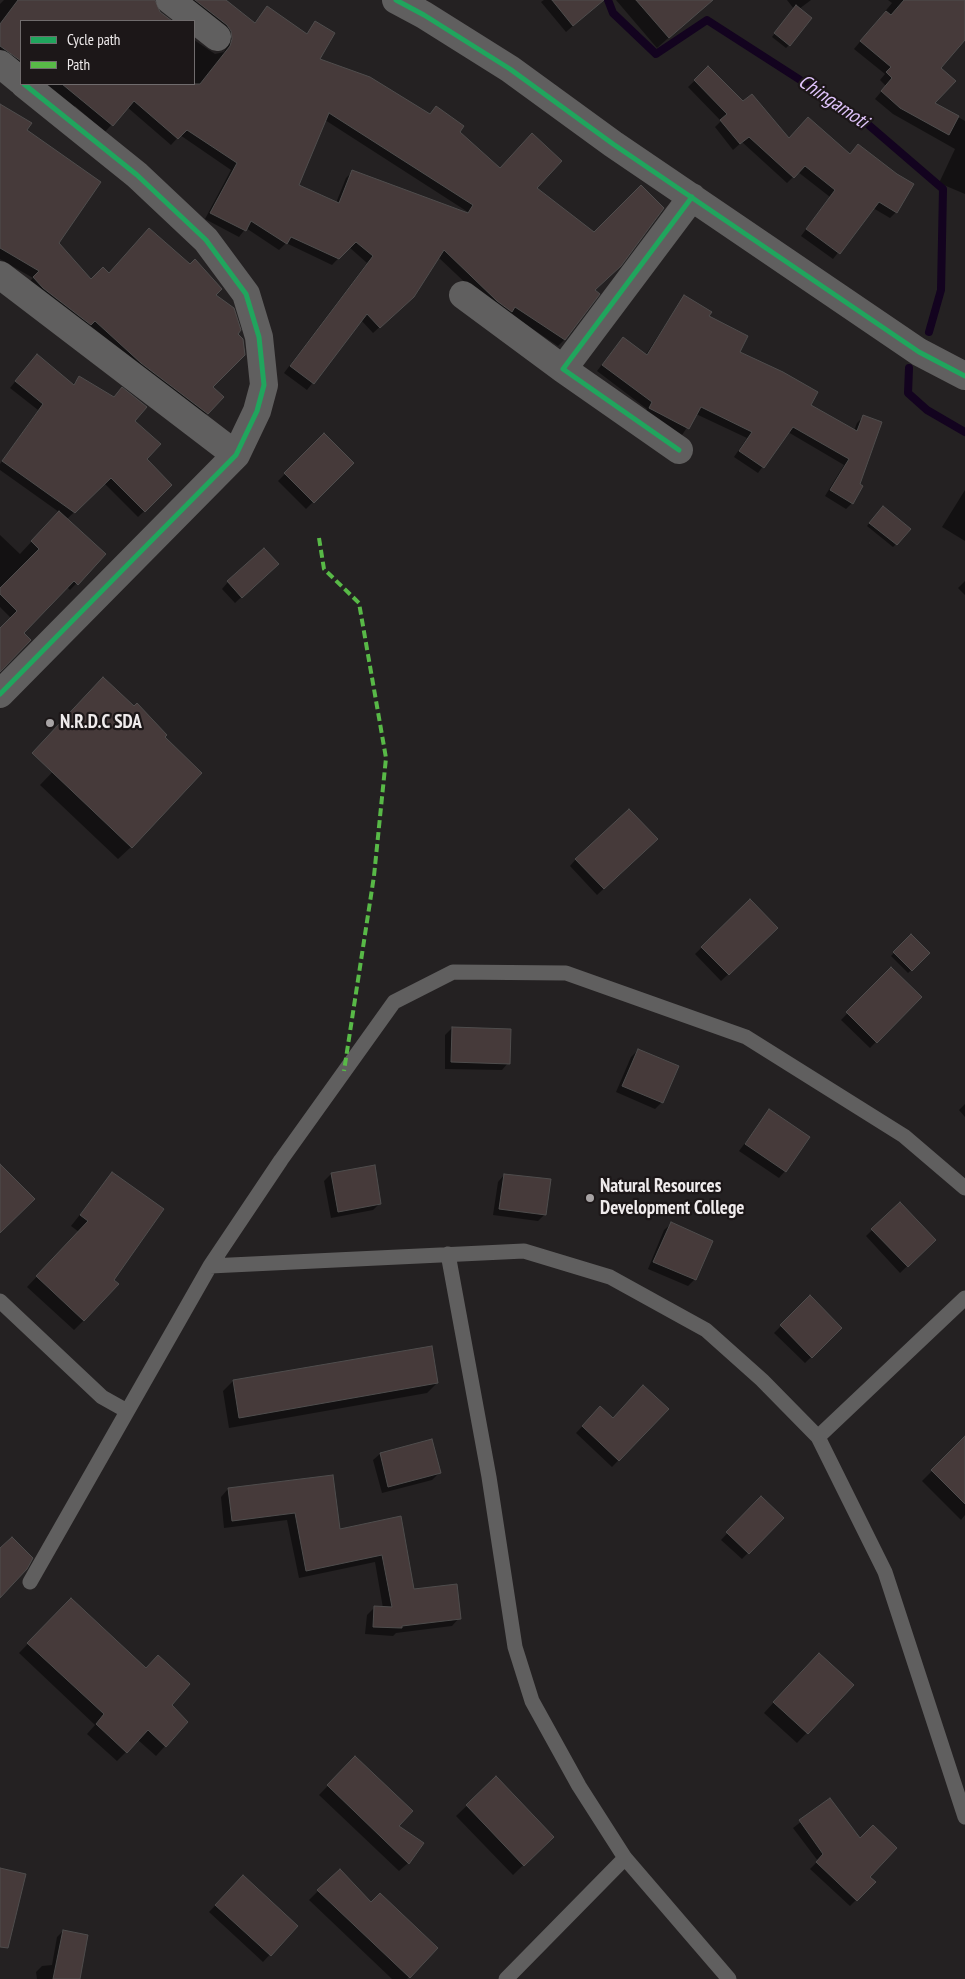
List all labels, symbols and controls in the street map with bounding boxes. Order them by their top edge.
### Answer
legend [20,20,195,85]
text: Cycle path [67,30,120,49]
text: Path [67,55,90,74]
water label: Chingamoti [793,70,873,134]
place label: N.R.D.C SDA [60,712,142,734]
marker: N.R.D.C SDA [44,717,56,729]
place label: Natural Resources Development College [600,1176,744,1220]
marker: Natural Resources Development College [584,1192,596,1204]

